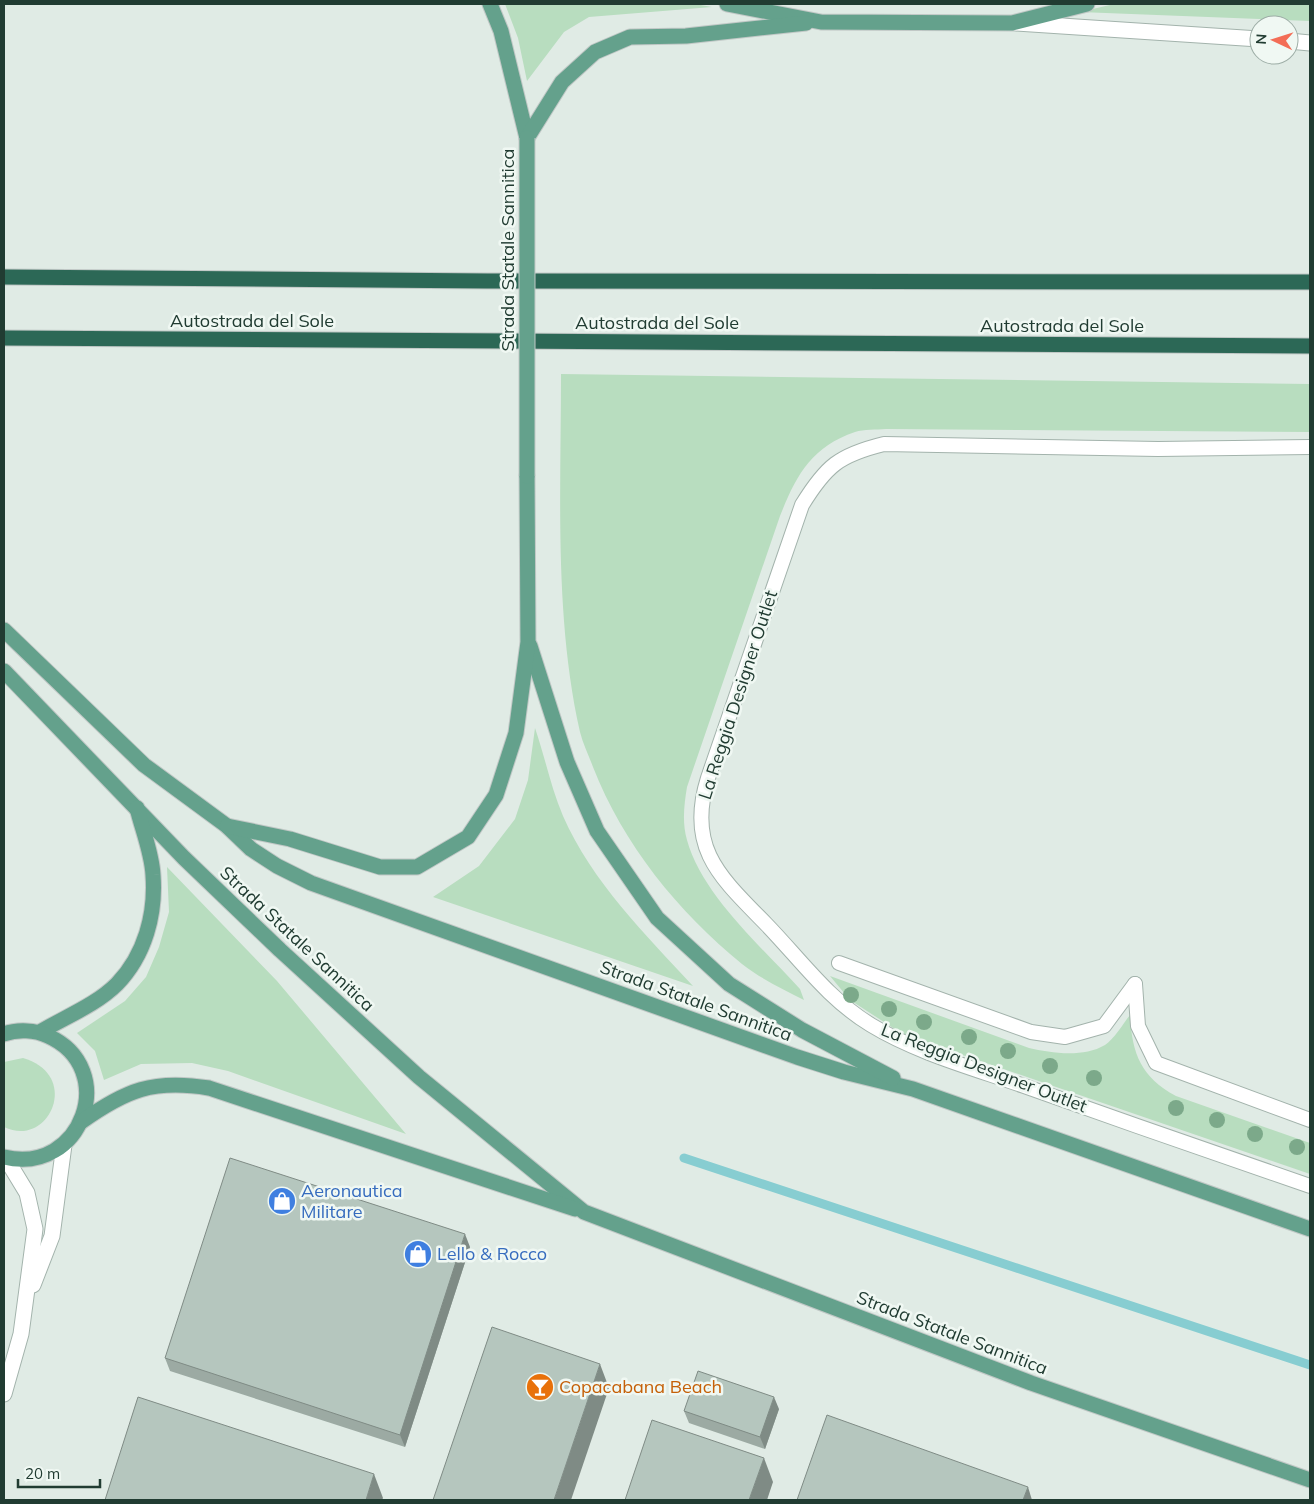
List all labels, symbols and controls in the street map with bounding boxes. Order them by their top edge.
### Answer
north arrow [1249,15,1299,65]
text: N [1252,33,1270,45]
street label: Strada Statale Sannitica [496,149,519,351]
street label: Autostrada del Sole [170,309,334,332]
street label: Autostrada del Sole [575,311,739,334]
street label: Autostrada del Sole [980,314,1144,337]
street label: La Reggia Designer Outlet [693,587,782,802]
street label: Strada Statale Sannitica [215,861,379,1016]
street label: Strada Statale Sannitica [597,955,795,1046]
street label: La Reggia Designer Outlet [878,1018,1090,1117]
place label: Aeronautica Militare [301,1179,403,1223]
shop icon: Aeronautica Militare [267,1186,297,1216]
shop icon: Lello & Rocco [403,1239,433,1269]
place label: Lello & Rocco [437,1242,547,1265]
street label: Strada Statale Sannitica [853,1285,1051,1380]
bar icon: Copacabana Beach [525,1372,555,1402]
place label: Copacabana Beach [559,1375,722,1398]
scale bar [18,1456,100,1488]
text: 20 m [25,1464,60,1483]

